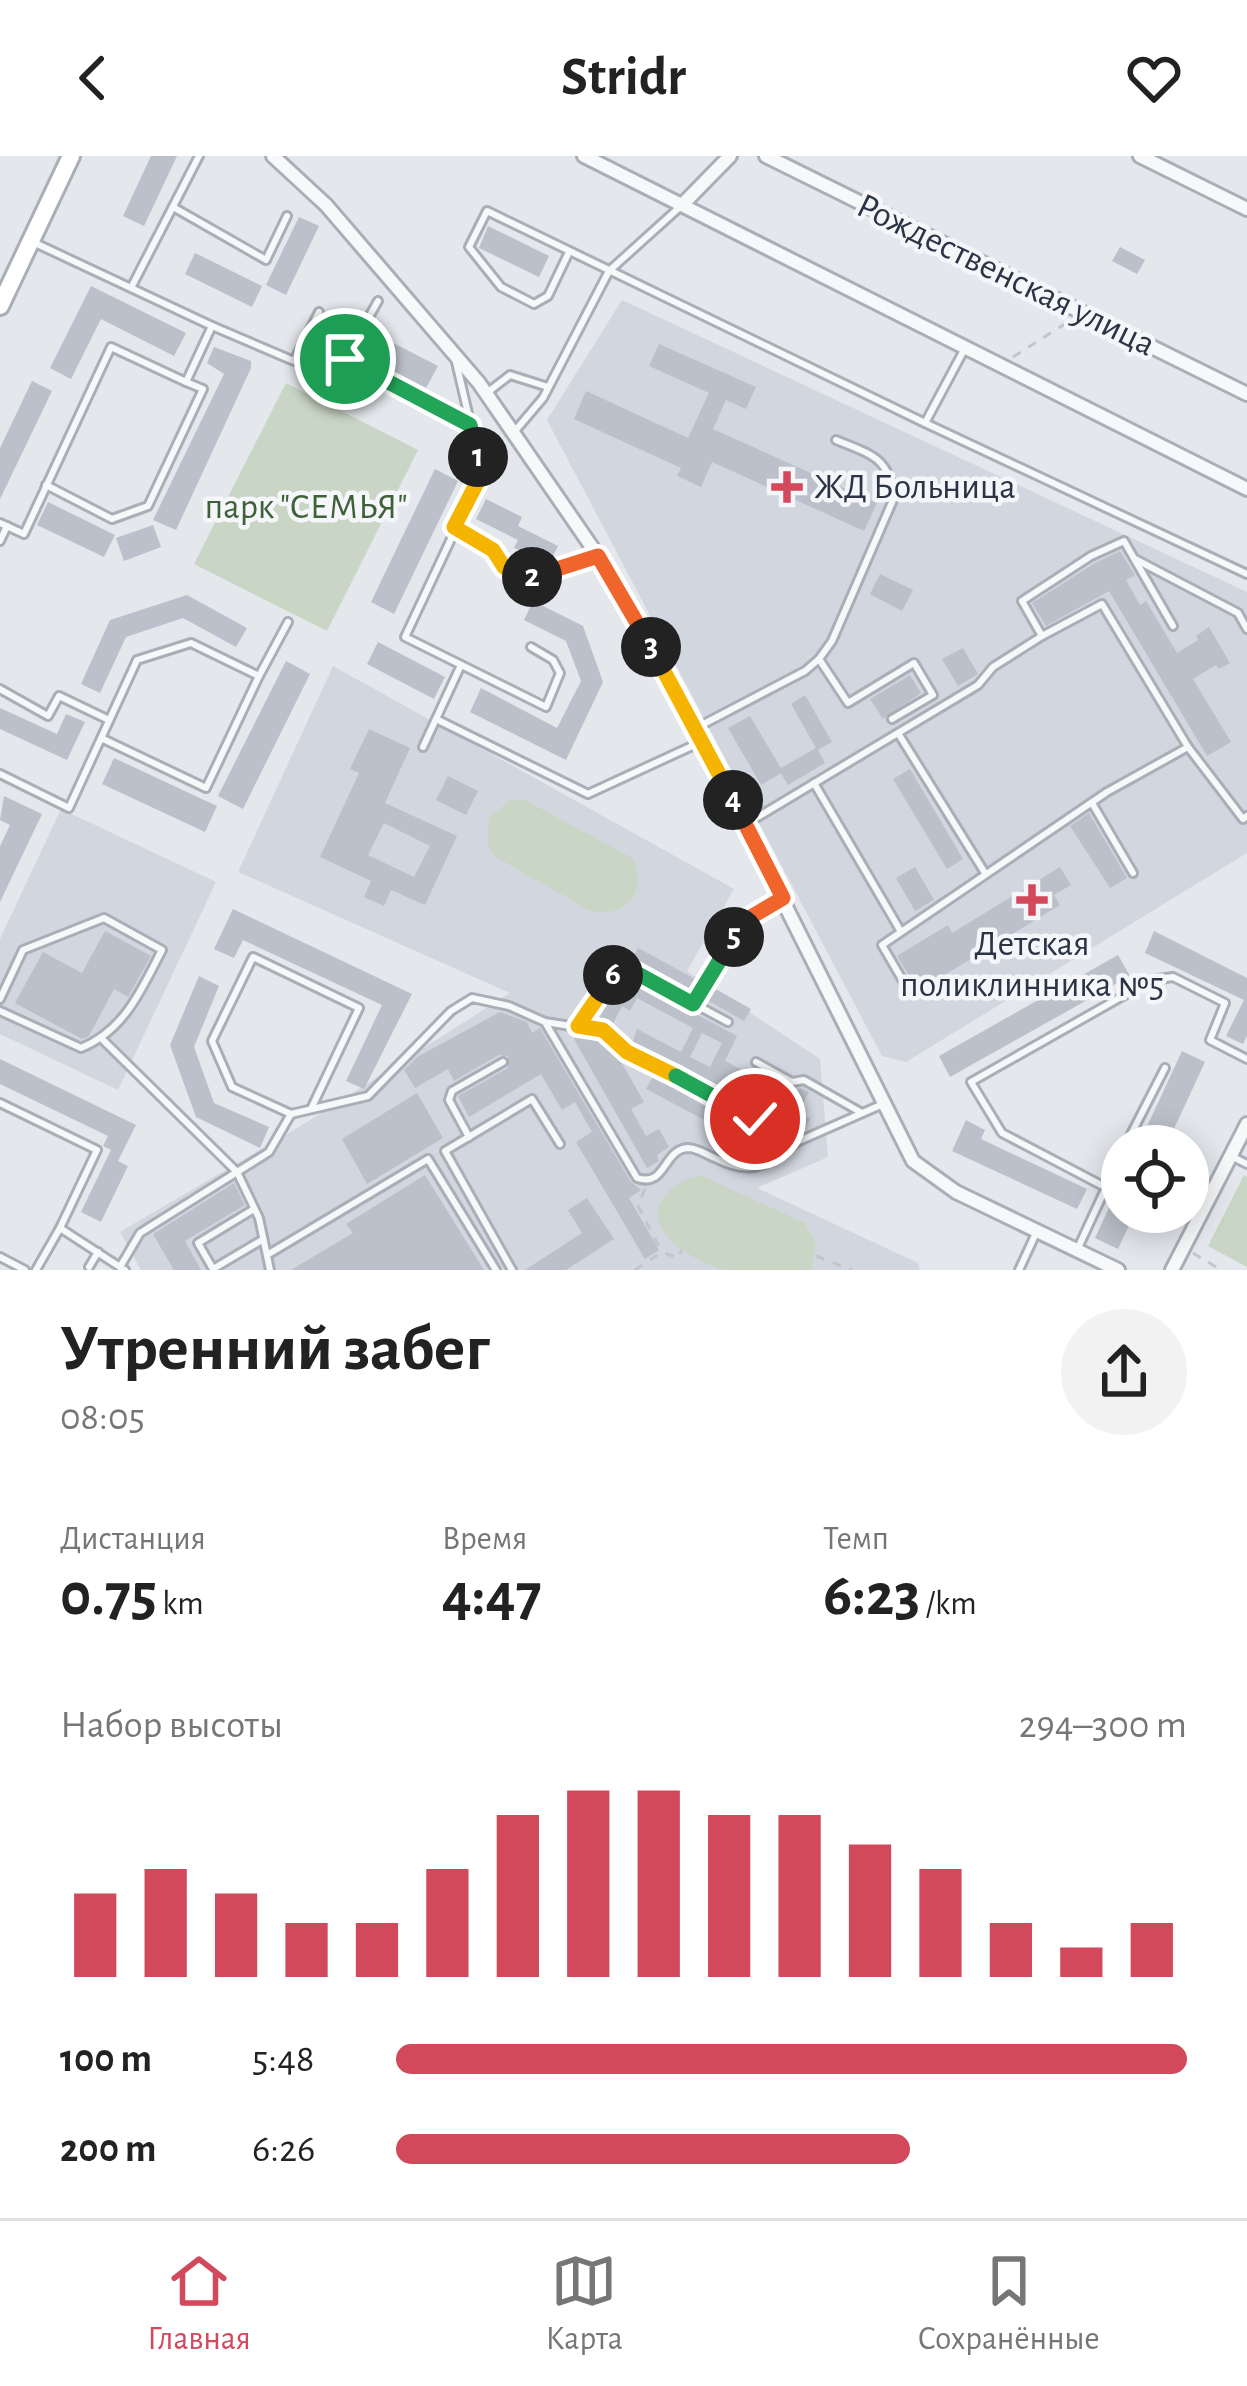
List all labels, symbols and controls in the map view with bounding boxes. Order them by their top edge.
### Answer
icon: back [60,45,126,111]
icon: heart [1121,45,1187,111]
text: Stridr [561,51,686,105]
street label: Рождественская улица [851,187,1161,363]
pin [294,308,396,410]
icon: arrive [312,326,378,392]
pin: 1 [448,427,508,487]
text: 1 [472,440,484,473]
place label: ЖД Больница [814,469,1016,505]
marker: ЖД Больница [771,471,803,503]
park label: парк "СЕМЬЯ" [204,489,408,525]
pin: 2 [502,547,562,607]
text: 2 [524,560,540,593]
pin: 3 [621,617,681,677]
text: 3 [644,630,658,663]
pin: 4 [703,770,763,830]
text: 4 [725,783,741,816]
marker: Детская поликлинника №5 [1016,884,1048,916]
pin: 5 [704,907,764,967]
text: 5 [727,920,741,953]
place label: Детская поликлинника №5 [900,926,1164,1003]
pin: 6 [583,945,643,1005]
text: 6 [605,958,621,991]
pin [704,1068,806,1170]
icon: check [722,1086,788,1152]
map controls [1101,1125,1209,1233]
button: locate [1101,1125,1209,1233]
button: share [1061,1309,1187,1435]
text: Утренний забег [60,1316,490,1382]
text: 08:05 [60,1398,145,1437]
text: Дистанция [60,1523,206,1556]
text: Время [442,1523,527,1556]
text: Темп [823,1523,889,1556]
text: 0.75 [60,1566,157,1626]
text: 4:47 [442,1566,542,1626]
text: 6:23 [823,1566,920,1626]
text: km [157,1588,204,1621]
text: /km [920,1588,977,1621]
text: Набор высоты [60,1706,283,1745]
text: 294–300 m [1019,1706,1187,1745]
text: 100 m [60,2040,152,2079]
text: 5:48 [252,2040,314,2079]
text: 200 m [60,2130,156,2169]
text: 6:26 [252,2130,315,2169]
tab: Главная [147,2248,251,2360]
tab: Карта [545,2248,623,2360]
tab: Сохранённые [917,2248,1100,2360]

